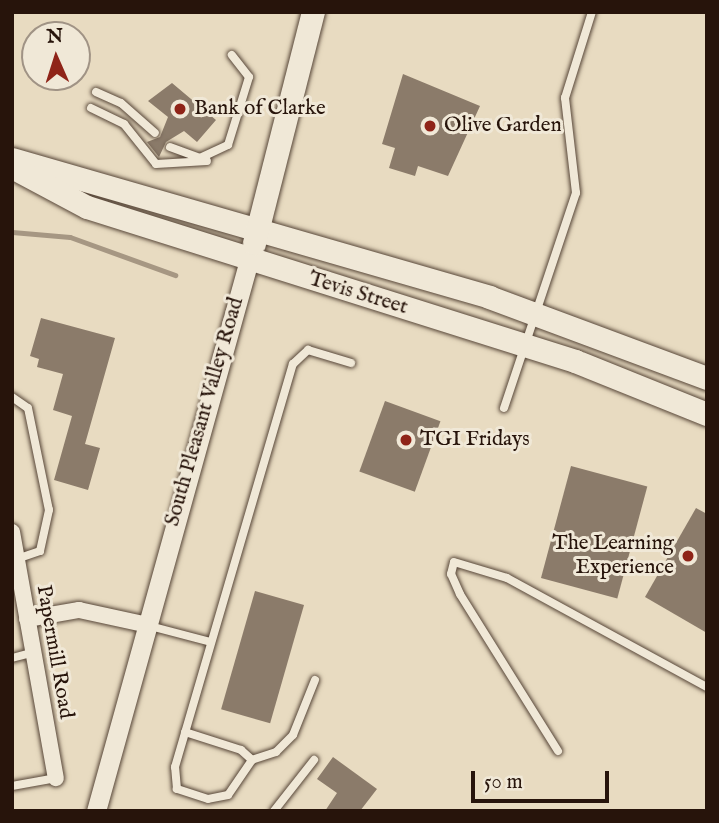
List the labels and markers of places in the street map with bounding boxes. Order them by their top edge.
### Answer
place label: Bank of Clarke [194,96,326,122]
marker: Bank of Clarke [172,101,188,117]
place label: Olive Garden [444,113,562,139]
marker: Olive Garden [422,118,438,134]
place label: TGI Fridays [420,427,530,453]
marker: TGI Fridays [398,432,414,448]
place label: The Learning Experience [552,531,674,581]
marker: The Learning Experience [680,548,696,564]

